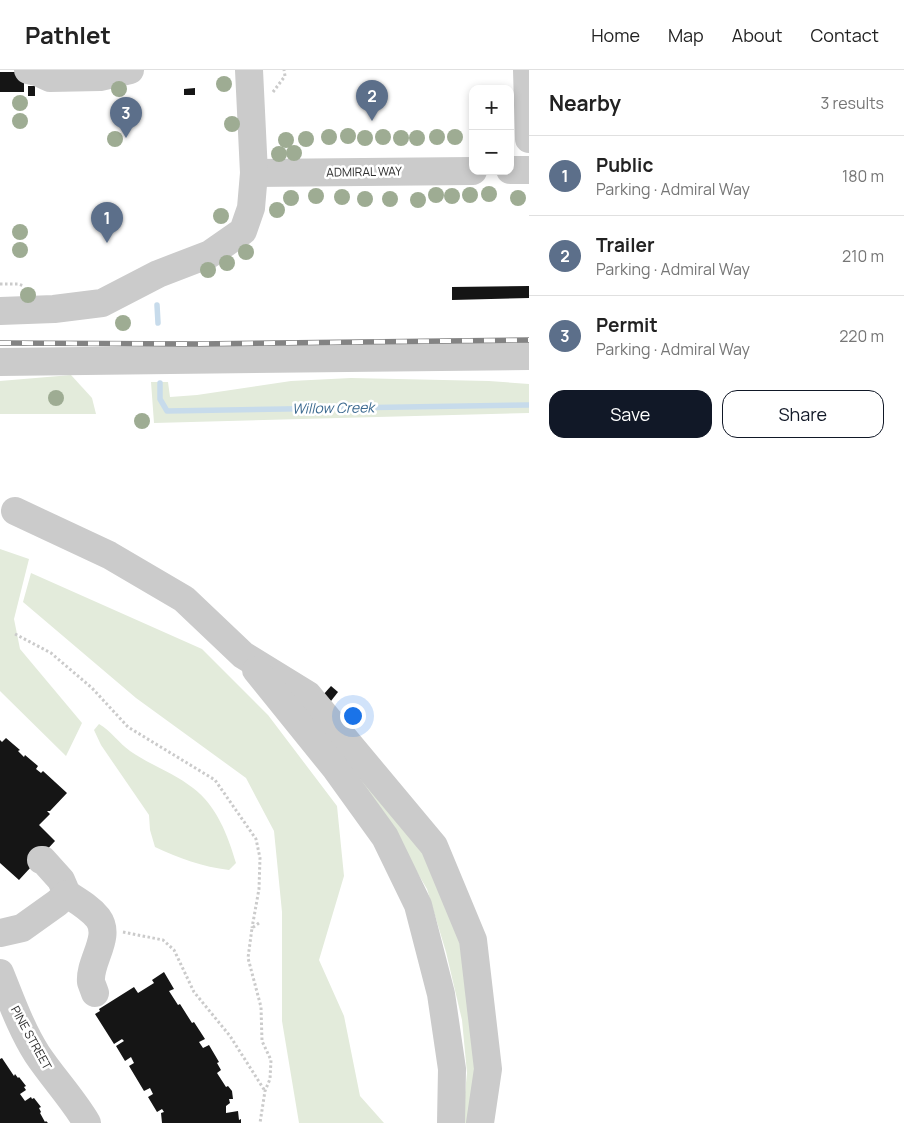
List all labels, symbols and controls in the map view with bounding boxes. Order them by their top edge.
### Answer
text: Pathlet [25,18,111,51]
text: Home [591,23,640,47]
text: Map [668,23,704,47]
text: About [732,23,782,47]
text: Contact [810,23,879,47]
pin: 2 [356,80,388,121]
map controls [469,85,514,175]
button: + [469,85,514,130]
text: Nearby [549,89,621,117]
text: 3 results [821,92,884,114]
pin: 3 [110,97,142,138]
button: − [469,130,514,175]
text: Public [596,152,653,178]
street label: ADMIRAL WAY [326,162,402,181]
text: 1 [561,165,569,187]
text: 180 m [842,165,884,187]
text: Parking · Admiral Way [596,178,750,200]
pin: 1 [91,202,123,243]
text: Trailer [596,232,655,258]
text: 2 [560,245,570,267]
text: 210 m [842,245,884,267]
text: Parking · Admiral Way [596,258,750,280]
text: Permit [596,312,658,338]
text: 3 [560,325,570,347]
text: 220 m [839,325,884,347]
text: Parking · Admiral Way [596,338,750,360]
button: Save [549,390,712,438]
button: Share [722,390,884,438]
water label: Willow Creek [292,397,376,418]
your location [340,703,366,729]
street label: PINE STREET [7,1003,56,1073]

